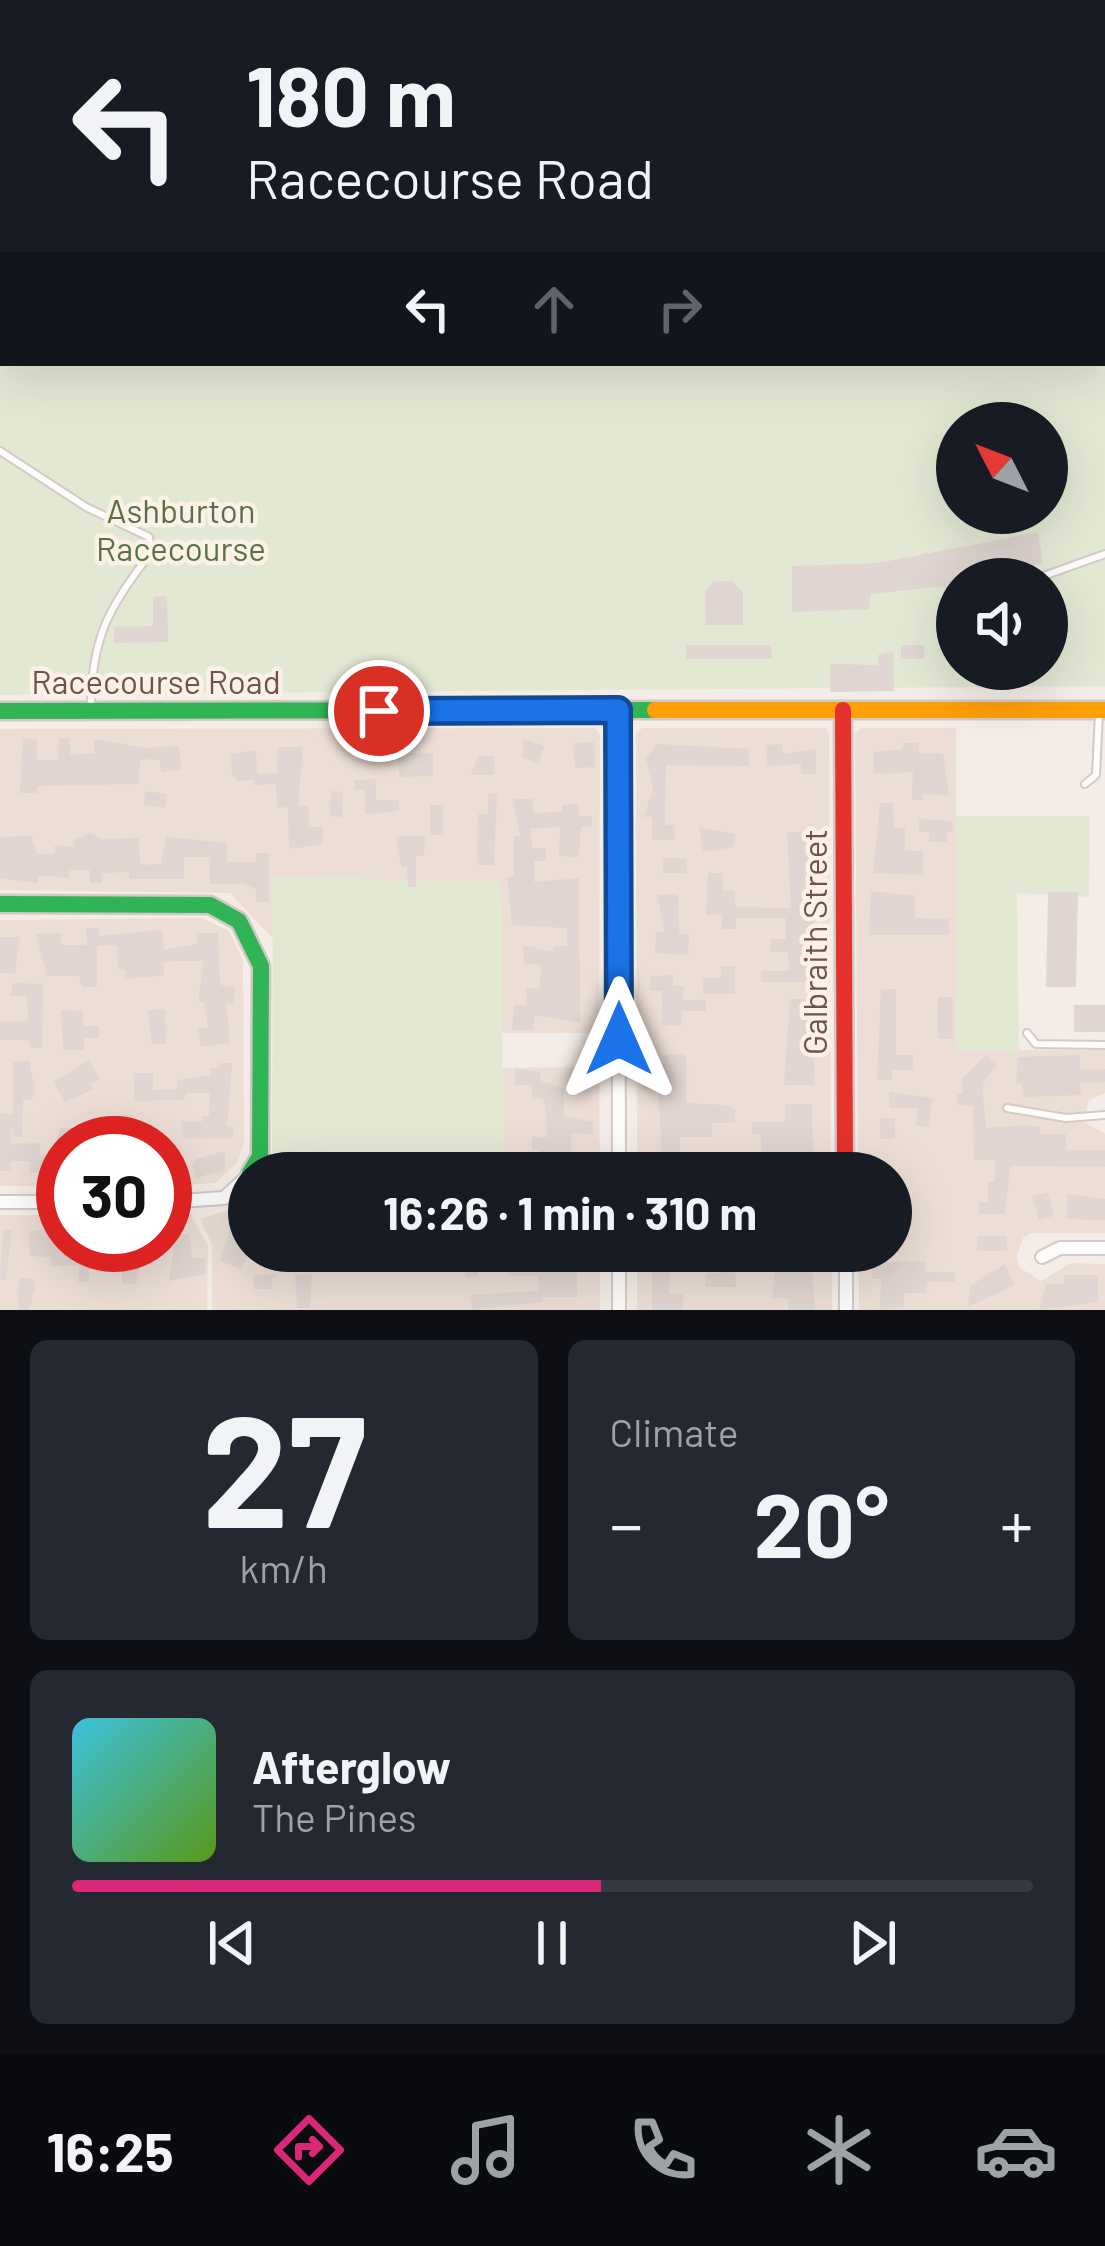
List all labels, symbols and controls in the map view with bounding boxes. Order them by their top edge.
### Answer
text: 180 m [246,43,456,144]
icon: left [48,48,204,204]
text: Racecourse Road [246,145,654,210]
icon: left [395,276,461,342]
icon: ahead [521,276,587,342]
icon: right [647,276,713,342]
north arrow [936,402,1068,534]
map controls [936,402,1068,690]
park label: Ashburton Racecourse [96,490,266,568]
button: sound [936,558,1068,690]
pin [328,660,430,762]
street label: Racecourse Road [31,661,281,701]
icon: arrive [346,678,412,744]
street label: Galbraith Street [794,829,834,1055]
position arrow [556,976,682,1102]
speed limit sign: 30 [36,1116,192,1272]
text: 16:26 · 1 min · 310 m [383,1185,757,1239]
text: 27 [201,1372,366,1559]
text: Climate [610,1408,739,1455]
text: 20° [753,1468,889,1576]
text: − [610,1483,643,1562]
text: + [1000,1483,1033,1562]
text: km/h [240,1544,328,1591]
text: Afterglow [252,1739,451,1793]
text: The Pines [252,1793,417,1840]
icon: previous [199,1910,265,1976]
icon: pause [519,1910,585,1976]
icon: next [840,1910,906,1976]
icon: directions [267,2108,351,2192]
icon: music [444,2108,528,2192]
icon: phone [621,2108,705,2192]
icon: climate [797,2108,881,2192]
icon: car [974,2108,1058,2192]
text: 16:25 [46,2118,174,2183]

